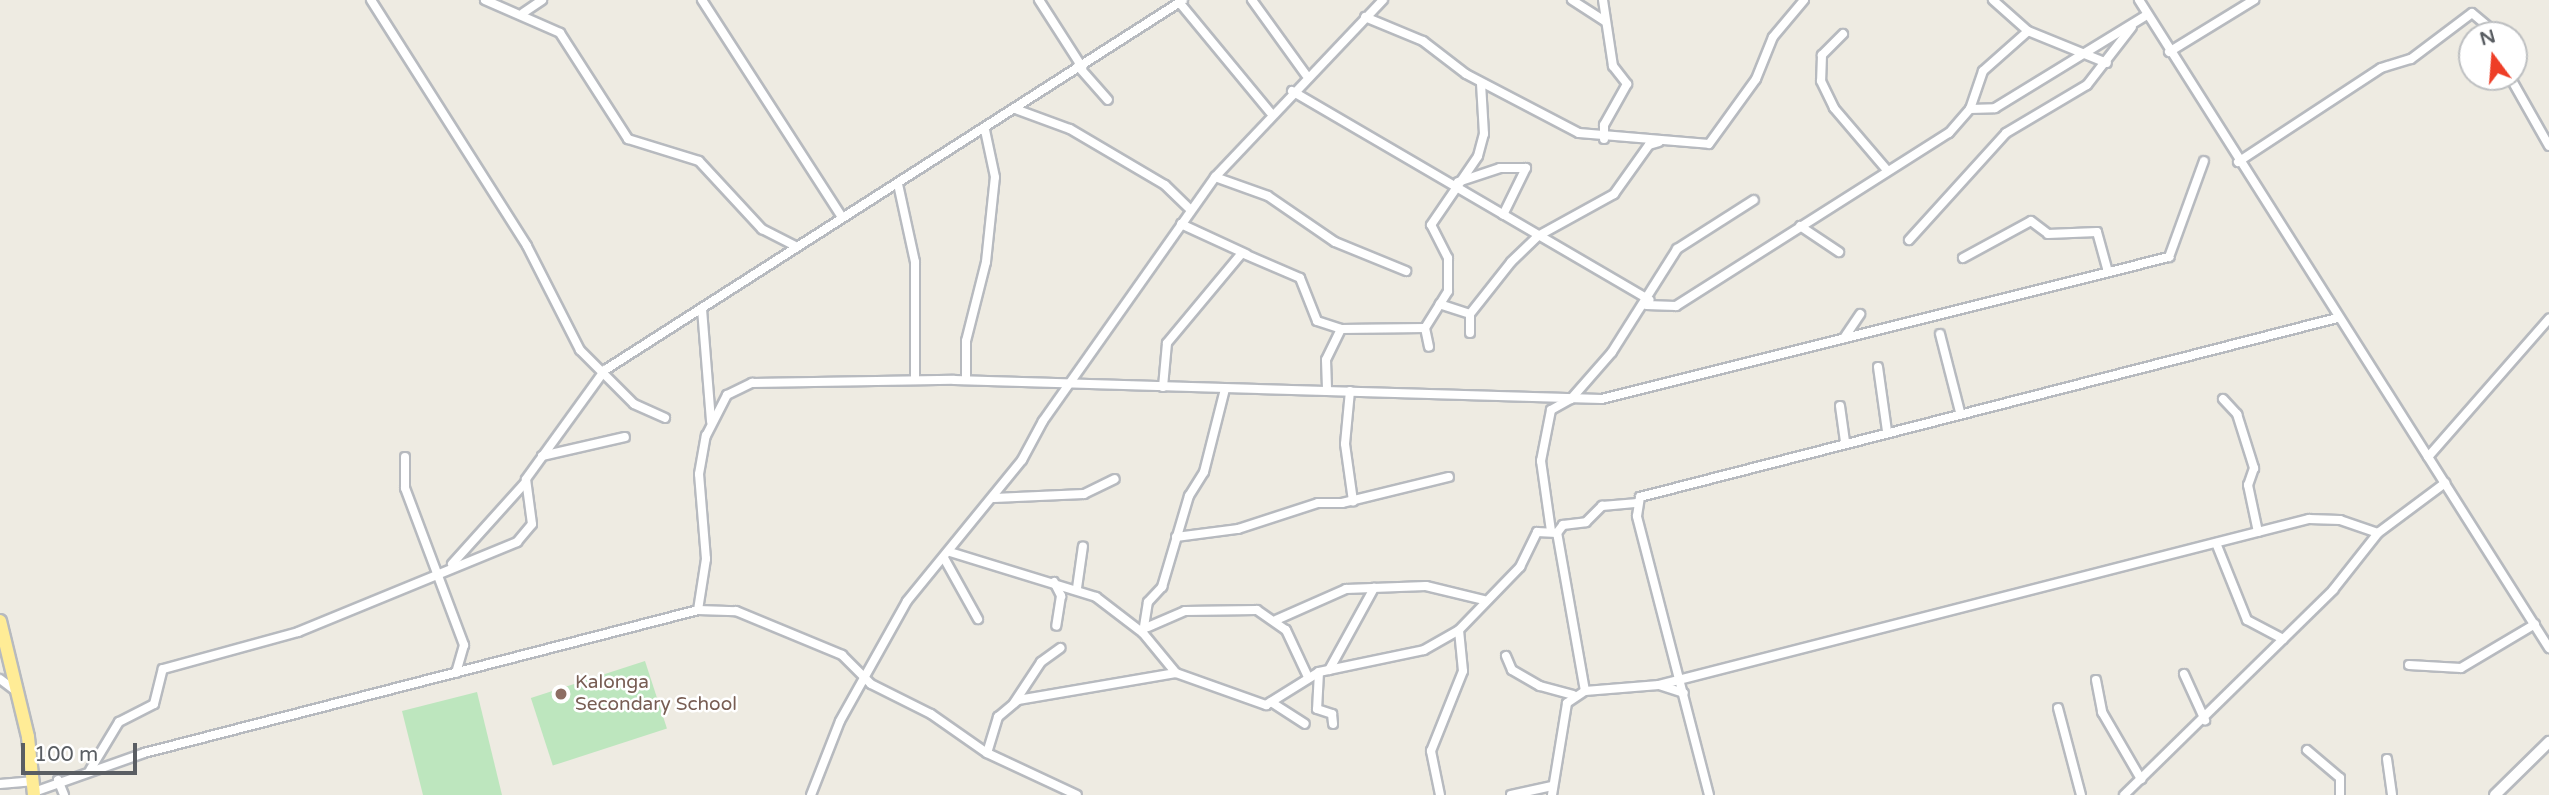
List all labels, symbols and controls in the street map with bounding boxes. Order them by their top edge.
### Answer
north arrow [2458,21,2528,91]
text: N [2477,25,2498,50]
place label: Kalonga Secondary School [575,672,737,716]
marker: Kalonga Secondary School [553,686,569,702]
scale bar [24,728,140,772]
text: 100 m [34,742,98,767]

